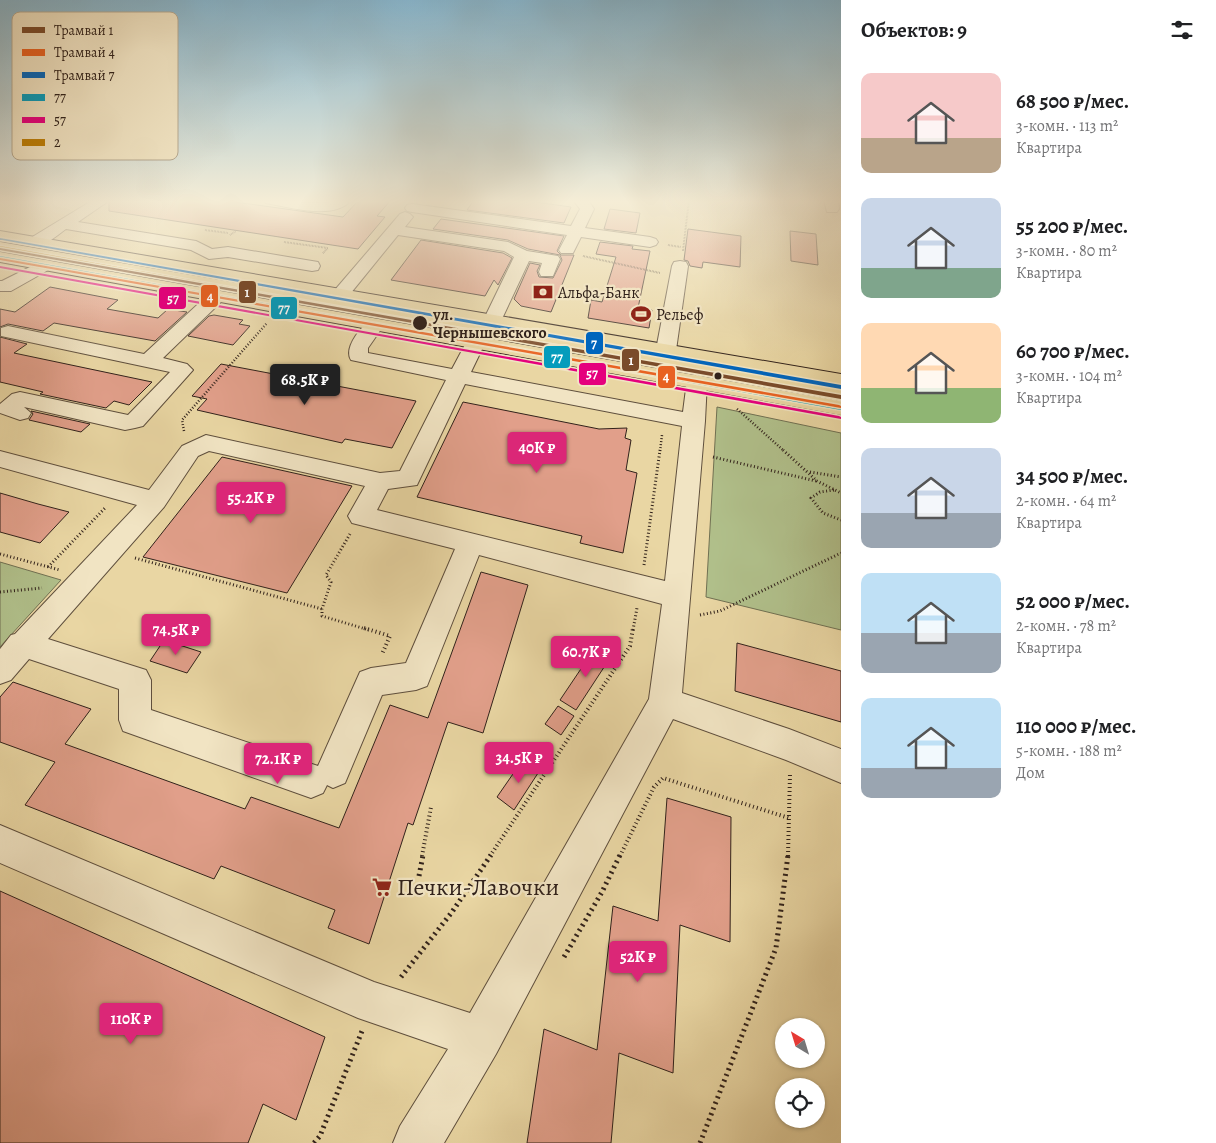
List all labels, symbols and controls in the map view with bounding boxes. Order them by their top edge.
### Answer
legend [12,12,178,160]
text: Объектов: 9 [861,16,967,44]
icon: filters [1168,16,1196,44]
text: Трамвай 1 [54,21,114,40]
text: Трамвай 4 [54,43,115,62]
text: Трамвай 7 [54,66,115,85]
text: 68 500 ₽/мес. [1016,87,1129,115]
text: 77 [54,88,66,107]
icon: home [901,93,961,153]
text: 57 [54,111,66,130]
text: 3-комн. · 113 m² [1016,115,1118,137]
text: 2 [54,133,61,152]
text: Квартира [1016,137,1082,159]
text: 55 200 ₽/мес. [1016,212,1128,240]
icon: home [901,218,961,278]
text: 3-комн. · 80 m² [1016,240,1117,262]
text: Квартира [1016,262,1082,284]
line badge: 1 [238,280,257,304]
bank icon: Альфа-Банк [532,281,554,303]
place label: Альфа-Банк [557,282,640,304]
text: 1 [244,283,250,302]
line badge: 4 [200,284,219,308]
line badge: 57 [158,286,187,310]
text: 4 [207,287,214,306]
text: 57 [167,289,179,308]
line badge: 77 [270,296,298,320]
text: 77 [278,299,290,318]
sports icon: Рельеф [630,303,652,325]
place label: ул. Чернышевского [432,304,547,344]
place label: Рельеф [656,304,704,326]
marker: ул. Чернышевского [411,314,429,332]
line badge: 7 [585,331,604,355]
text: 7 [591,334,597,353]
text: 60 700 ₽/мес. [1016,337,1130,365]
icon: home [901,343,961,403]
line badge: 77 [543,345,571,369]
text: 77 [551,348,563,367]
line badge: 1 [621,348,640,372]
text: 1 [628,351,634,370]
line badge: 57 [578,362,607,386]
pin: 68.5K ₽ [259,364,351,406]
text: 57 [586,364,598,383]
line badge: 4 [657,365,676,389]
text: 3-комн. · 104 m² [1016,365,1122,387]
text: 4 [663,367,670,386]
text: 68.5K ₽ [281,369,329,391]
unlabelled marker [713,371,723,381]
text: Квартира [1016,387,1082,409]
pin: 40K ₽ [502,432,572,474]
text: 40K ₽ [519,437,556,459]
text: 34 500 ₽/мес. [1016,462,1128,490]
icon: home [901,468,961,528]
pin: 55.2K ₽ [205,482,297,524]
text: 55.2K ₽ [227,487,275,509]
text: 2-комн. · 64 m² [1016,490,1116,512]
text: Квартира [1016,512,1082,534]
text: 52 000 ₽/мес. [1016,587,1130,615]
icon: home [901,593,961,653]
pin: 74.5K ₽ [130,614,222,656]
text: 2-комн. · 78 m² [1016,615,1116,637]
text: 74.5K ₽ [152,619,200,641]
pin: 60.7K ₽ [540,636,632,678]
text: Квартира [1016,637,1082,659]
text: 60.7K ₽ [562,641,610,663]
text: 110 000 ₽/мес. [1016,712,1136,740]
icon: home [901,718,961,778]
text: 5-комн. · 188 m² [1016,740,1122,762]
pin: 72.1K ₽ [232,742,324,785]
pin: 34.5K ₽ [473,742,565,784]
text: 34.5K ₽ [495,747,543,769]
text: 72.1K ₽ [255,748,301,770]
text: Дом [1016,762,1045,784]
place label: Печки-Лавочки [397,871,559,903]
supermarket icon: Печки-Лавочки [371,876,393,898]
pin: 52K ₽ [603,940,673,983]
text: 52K ₽ [620,946,656,968]
pin: 110K ₽ [90,1002,172,1045]
text: 110K ₽ [111,1008,151,1030]
north arrow [775,1018,825,1068]
map controls [775,1018,825,1128]
button: locate [775,1078,825,1128]

